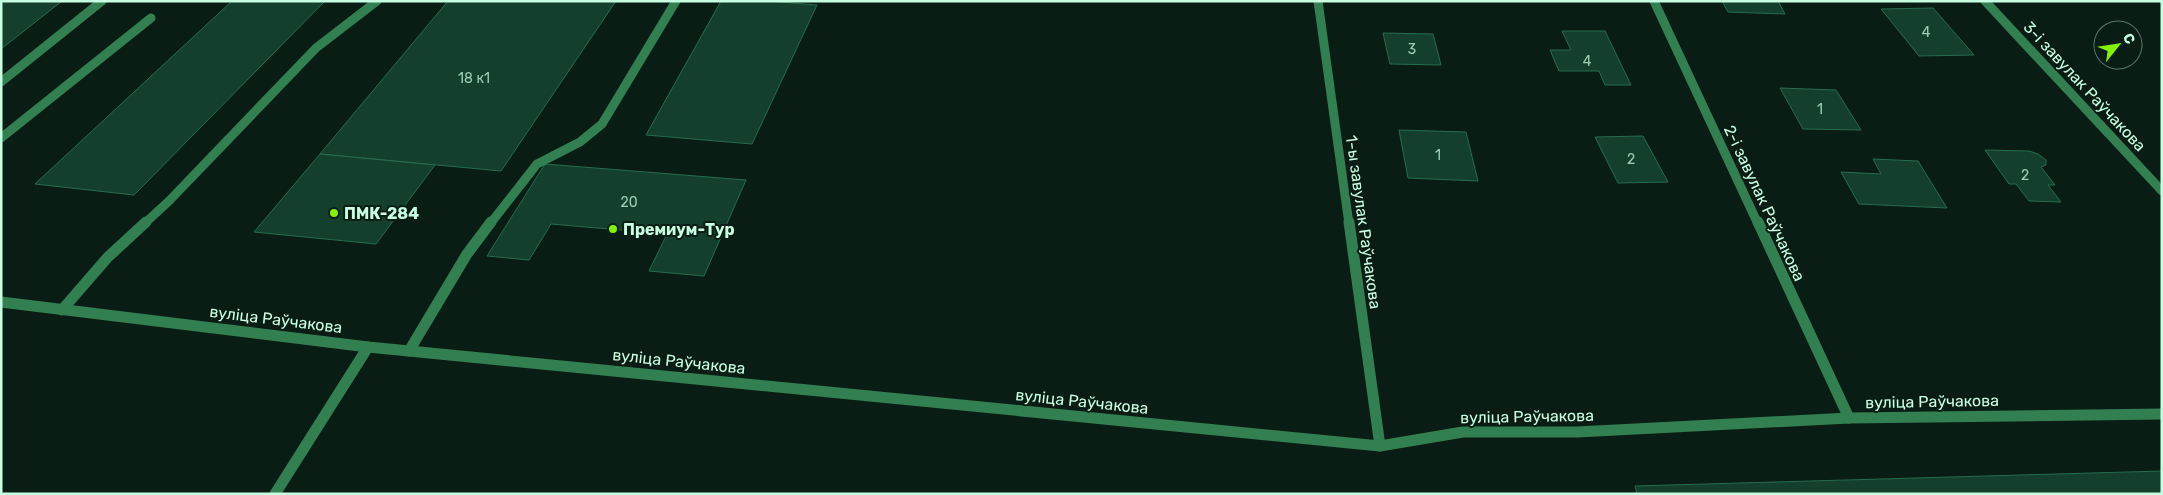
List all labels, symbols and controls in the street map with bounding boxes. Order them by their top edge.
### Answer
street label: 3-і завулак Раўчакова [2019,17,2150,155]
north arrow [2093,20,2143,70]
house number: 4 [1922,24,1931,41]
text: С [2119,30,2139,47]
house number: 3 [1408,41,1416,58]
house number: 4 [1583,53,1592,70]
house number: 18 к1 [458,70,490,87]
house number: 1 [1817,101,1823,118]
street label: 2-і завулак Раўчакова [1720,122,1809,284]
street label: 1-ы завулак Раўчакова [1342,134,1385,310]
house number: 1 [1435,147,1441,164]
house number: 2 [1627,151,1635,168]
house number: 2 [2021,167,2029,184]
house number: 20 [620,194,638,211]
place label: ПМК-284 [344,204,419,223]
marker: ПМК-284 [328,207,340,219]
place label: Премиум-Тур [623,220,735,239]
marker: Премиум-Тур [607,223,619,235]
street label: вуліца Раўчакова [208,302,343,337]
street label: вуліца Раўчакова [611,345,746,378]
street label: вуліца Раўчакова [1014,385,1149,418]
street label: вуліца Раўчакова [1865,391,1999,412]
street label: вуліца Раўчакова [1460,406,1594,427]

